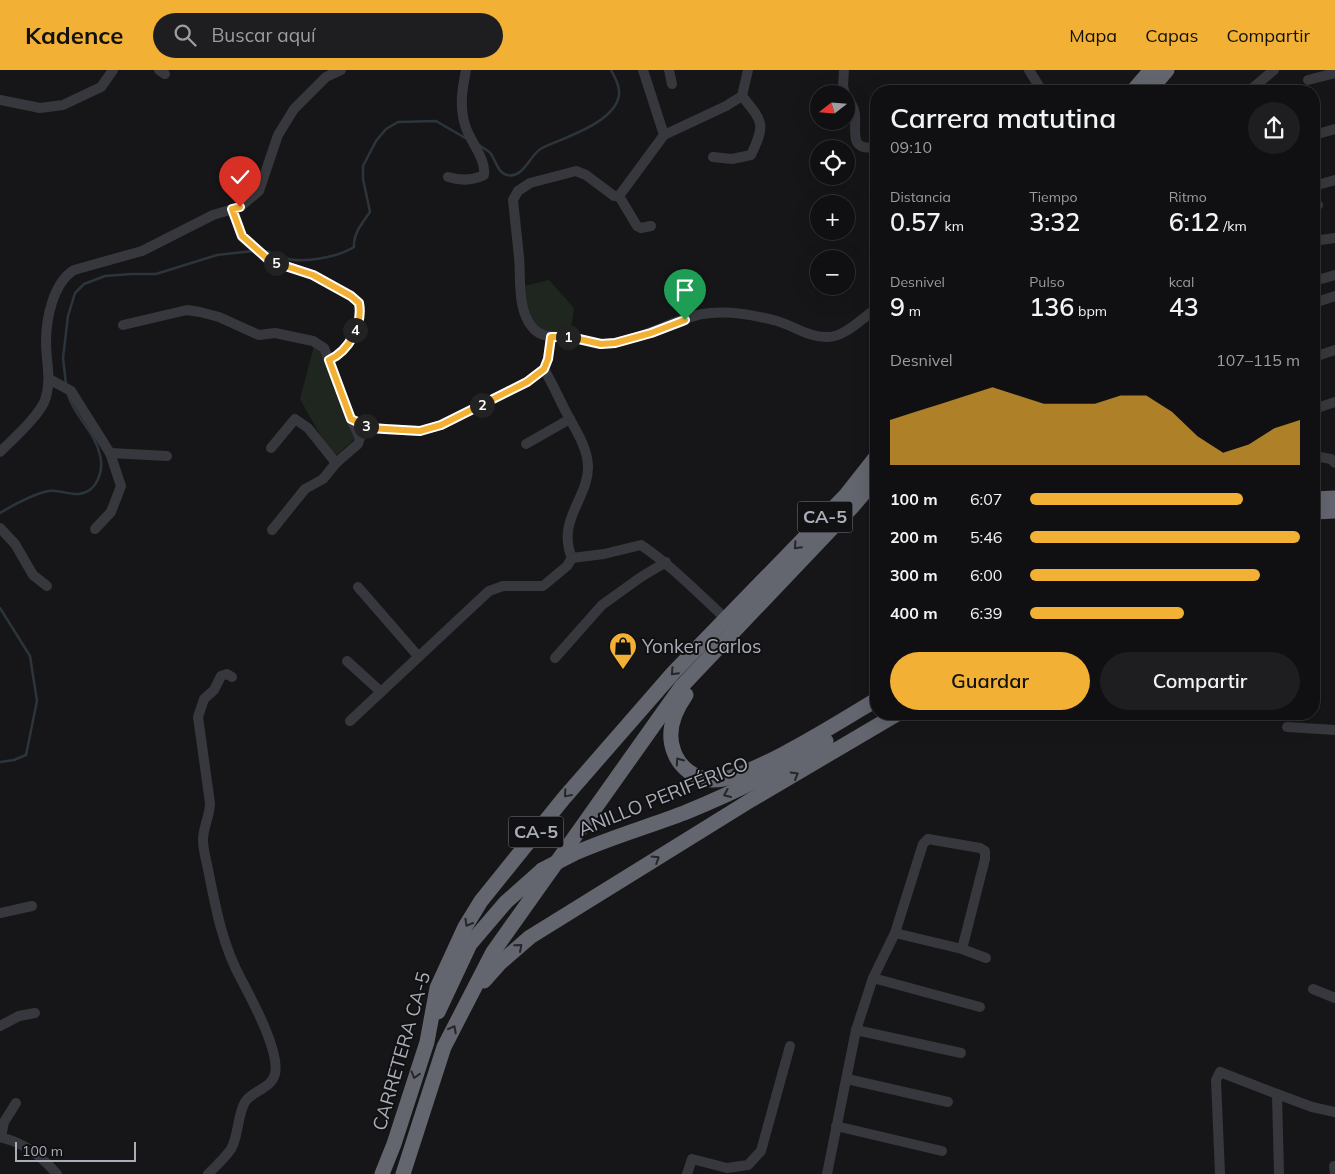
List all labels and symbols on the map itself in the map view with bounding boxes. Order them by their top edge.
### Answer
north arrow [810,85,855,130]
pin [219,156,261,207]
pin: 5 [264,250,288,276]
pin [664,269,706,320]
pin: 4 [342,318,368,342]
pin: 1 [556,324,580,350]
pin: 2 [470,392,494,418]
pin: 3 [354,414,378,438]
road number: CA-5 [798,502,852,532]
one-way arrow [794,540,803,549]
shop icon: Yonker Carlos [608,631,638,670]
place label: Yonker Carlos [641,634,762,658]
one-way arrow [671,666,680,675]
street label: ANILLO PERIFÉRICO [574,751,752,841]
one-way arrow [676,757,685,767]
one-way arrow [789,771,798,781]
one-way arrow [564,788,573,797]
one-way arrow [723,788,732,799]
road number: CA-5 [508,816,564,848]
one-way arrow [650,855,659,865]
one-way arrow [465,917,475,926]
one-way arrow [513,944,522,952]
street label: CARRETERA CA-5 [367,969,435,1133]
one-way arrow [447,1025,457,1034]
one-way arrow [411,1070,421,1079]
scale bar [15,1139,136,1162]

